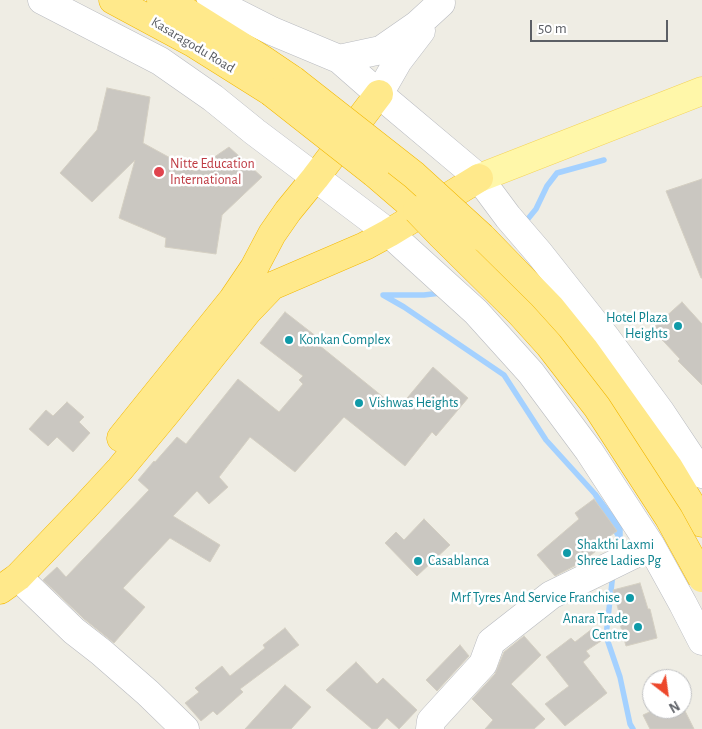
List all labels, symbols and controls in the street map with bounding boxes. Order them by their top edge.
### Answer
scale bar [532,10,670,42]
street label: Kasaragodu Road [148,13,238,77]
text: 50 m [538,21,567,36]
place label: Nitte Education International [170,156,255,188]
marker: Nitte Education International [152,165,166,179]
place label: Hotel Plaza Heights [606,310,668,342]
marker: Hotel Plaza Heights [672,320,684,332]
place label: Konkan Complex [299,332,390,348]
marker: Konkan Complex [283,334,295,346]
place label: Vishwas Heights [369,395,459,411]
marker: Vishwas Heights [353,397,365,409]
place label: Shakthi Laxmi Shree Ladies Pg [577,537,661,570]
marker: Shakthi Laxmi Shree Ladies Pg [561,547,573,559]
place label: Casablanca [428,553,489,569]
marker: Casablanca [412,555,424,567]
place label: Mrf Tyres And Service Franchise [451,590,620,606]
marker: Mrf Tyres And Service Franchise [624,592,636,604]
place label: Anara Trade Centre [563,611,628,644]
marker: Anara Trade Centre [632,621,644,633]
north arrow [642,669,692,719]
text: N [666,698,682,715]

